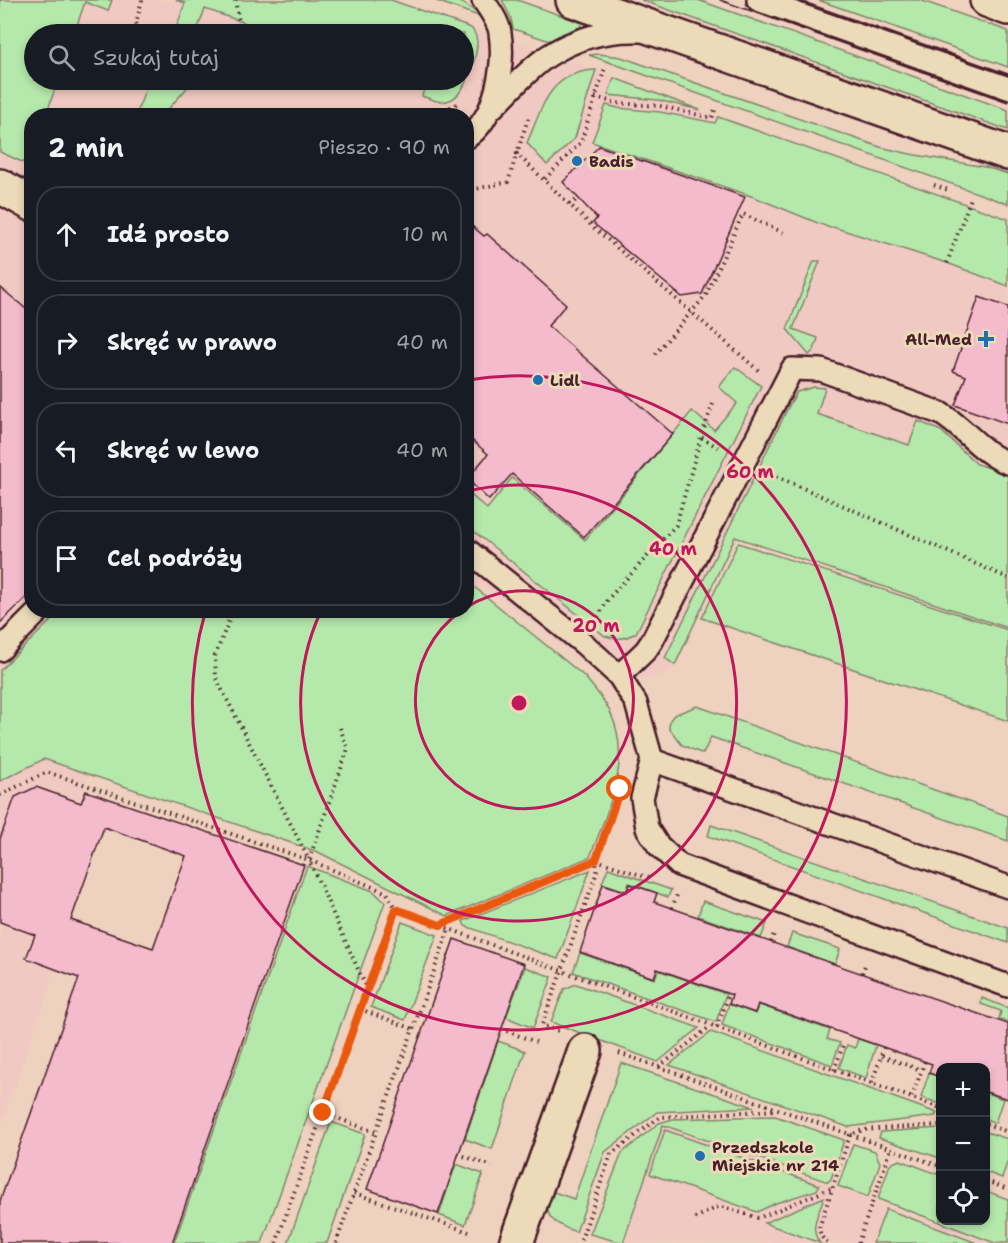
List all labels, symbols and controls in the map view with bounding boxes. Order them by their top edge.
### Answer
search box [24,24,474,90]
icon: search [45,41,78,74]
text: Szukaj tutaj [93,43,219,72]
text: 2 min [48,130,124,165]
text: Pieszo · 90 m [318,134,450,160]
place label: Badis [589,151,634,172]
marker: Badis [570,154,584,168]
icon: ahead [50,218,83,251]
text: Idź prosto [107,220,230,249]
text: 10 m [402,221,448,247]
icon: right [50,326,83,359]
text: Skręć w prawo [107,328,277,357]
text: 40 m [396,329,448,355]
place label: All-Med [905,329,972,350]
marker: All-Med [977,330,995,348]
place label: Lidl [550,370,580,391]
marker: Lidl [531,373,545,387]
icon: left [50,434,83,467]
text: Skręć w lewo [107,436,259,465]
text: 40 m [396,437,448,463]
text: 60 m [726,460,774,484]
text: 40 m [649,537,697,561]
icon: arrive [50,542,83,575]
text: Cel podróży [107,544,243,573]
text: 20 m [572,614,620,638]
centre of rings [509,693,529,713]
route start [606,775,632,801]
map controls [936,1063,990,1225]
button: + [936,1063,990,1117]
route end [309,1099,335,1125]
button: − [936,1117,990,1171]
place label: Przedszkole Miejskie nr 214 [712,1137,839,1176]
marker: Przedszkole Miejskie nr 214 [693,1149,707,1163]
button: locate [936,1171,990,1225]

